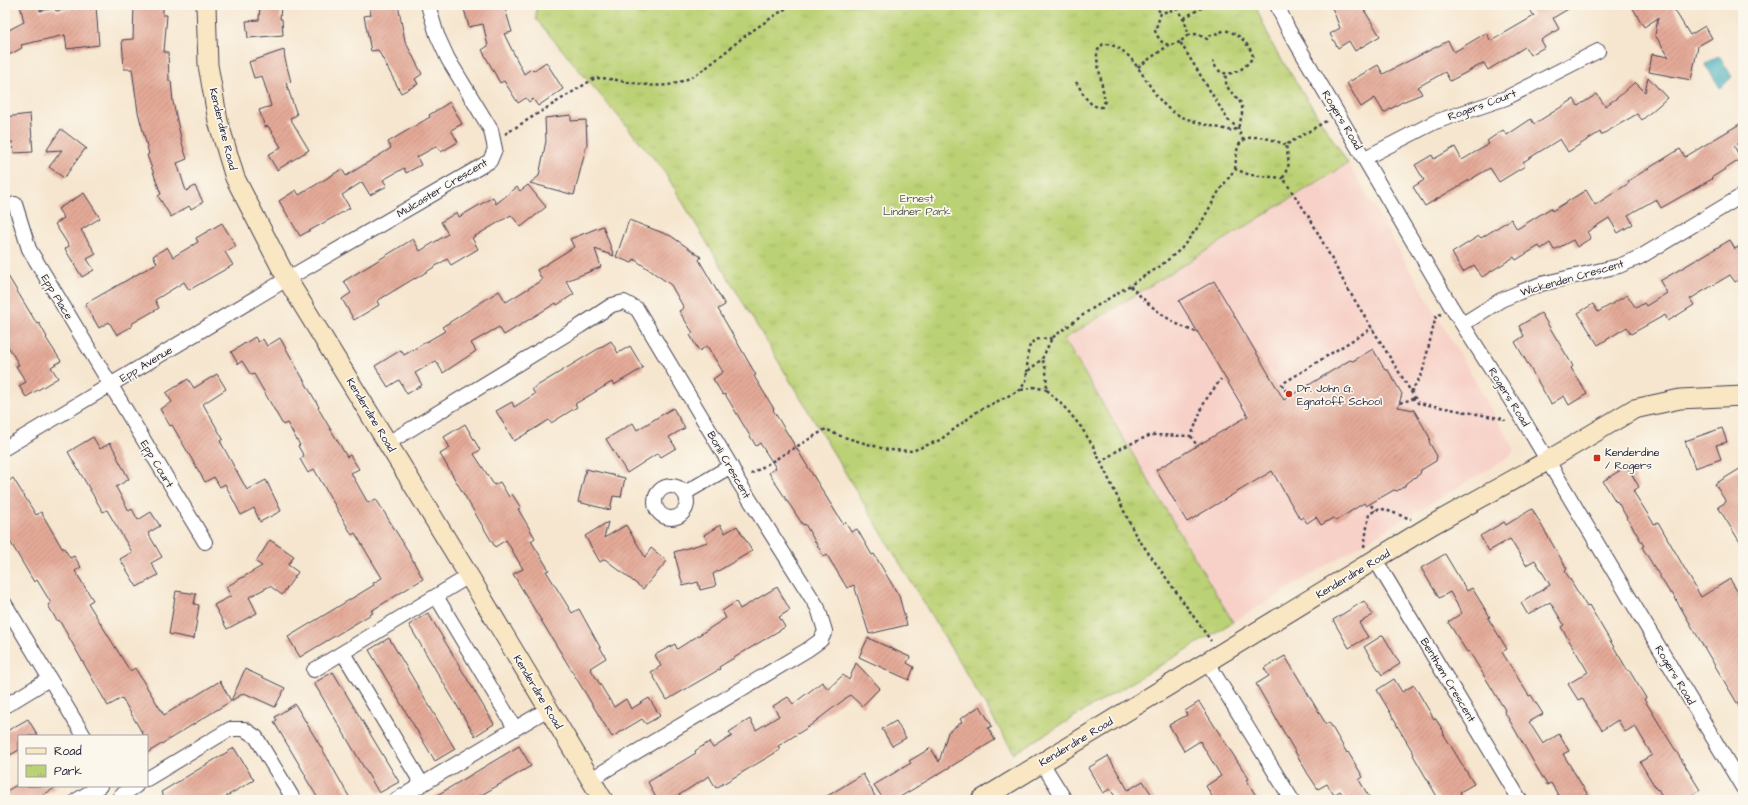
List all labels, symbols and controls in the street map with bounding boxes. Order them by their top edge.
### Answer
street label: Rogers Court [1446,85,1519,125]
street label: Kenderdine Road [206,86,241,172]
street label: Rogers Road [1317,87,1366,153]
street label: Mulcaster Crescent [394,155,491,221]
park label: Ernest Lindner Park [883,191,951,219]
street label: Wickenden Crescent [1519,256,1626,300]
street label: Epp Place [38,272,76,323]
street label: Epp Avenue [117,342,175,386]
street label: Rogers Road [1484,365,1533,430]
street label: Kenderdine Road [343,375,399,455]
place label: Dr. John G. Egnatoff School [1297,381,1382,410]
marker: Dr. John G. Egnatoff School [1284,389,1294,399]
street label: Bonli Crescent [704,429,755,502]
street label: Epp Court [137,437,177,491]
place label: Kenderdine / Rogers [1605,445,1660,474]
marker: Kenderdine / Rogers [1592,453,1602,463]
street label: Kenderdine Road [1313,546,1393,602]
street label: Bentham Crescent [1417,635,1479,725]
street label: Rogers Road [1650,642,1699,708]
street label: Kenderdine Road [510,652,566,732]
street label: Kenderdine Road [1036,714,1116,770]
legend [18,735,148,787]
text: Road [54,743,82,760]
text: Park [54,763,82,780]

